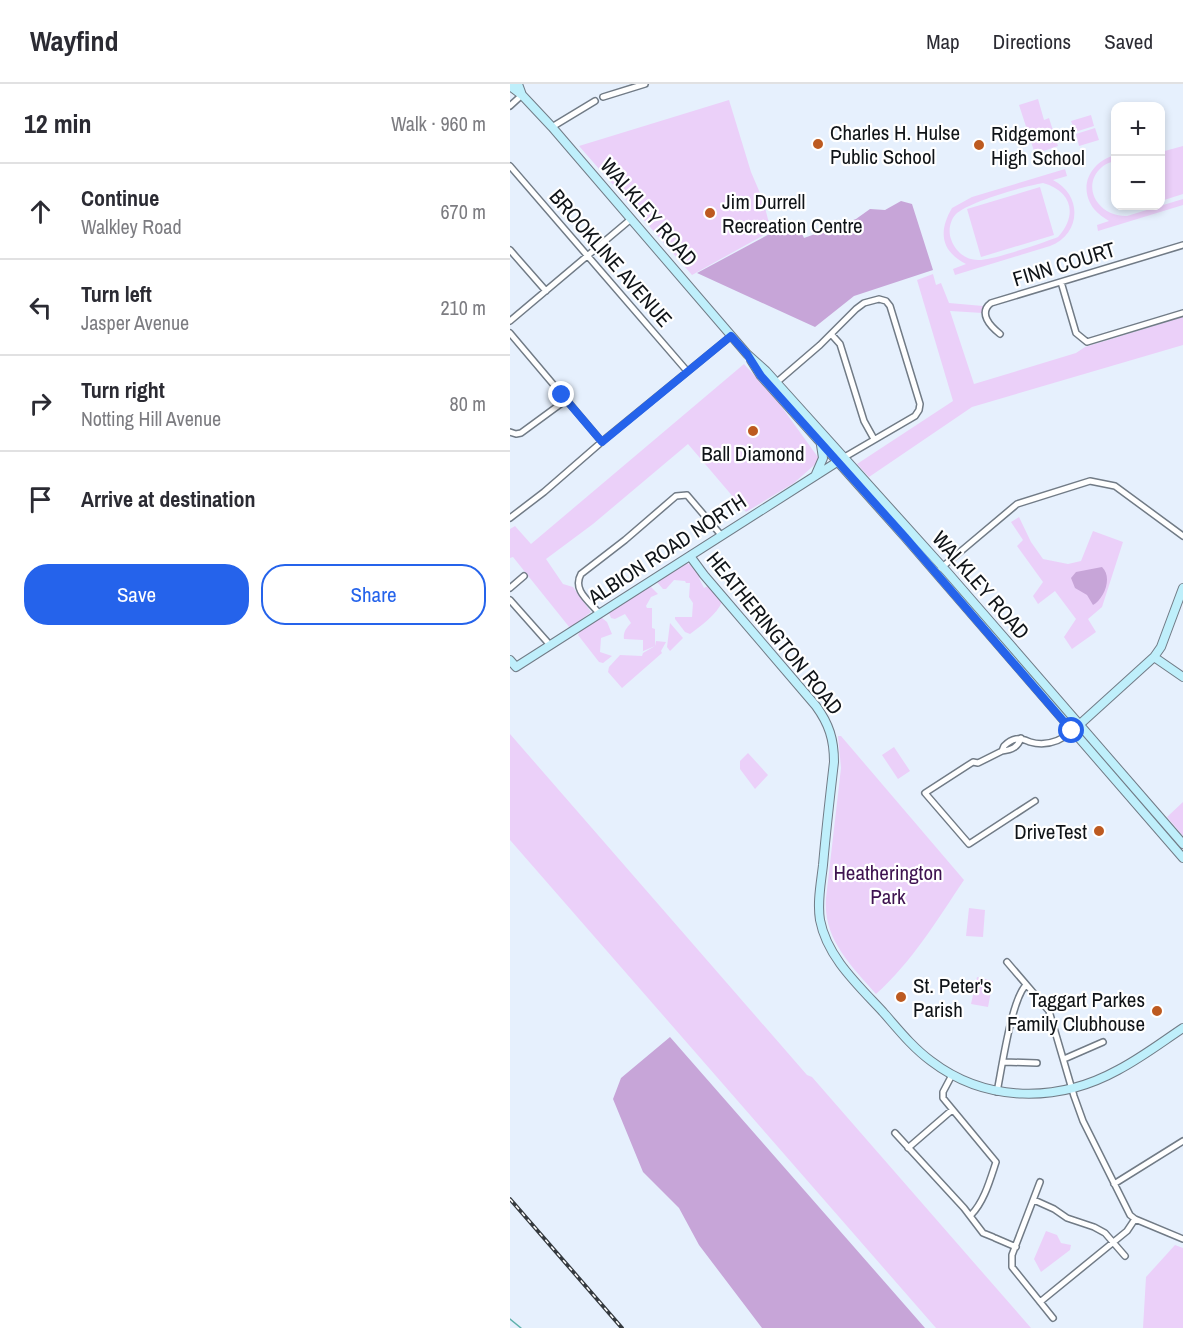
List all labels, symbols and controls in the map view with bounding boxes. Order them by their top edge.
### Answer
text: Wayfind [30,22,118,60]
text: Map [926,27,960,56]
text: Directions [993,27,1071,56]
text: Saved [1104,27,1153,56]
map controls [1111,102,1165,210]
button: + [1111,102,1165,156]
text: 12 min [24,106,92,141]
text: Walk · 960 m [391,110,486,137]
place label: Charles H. Hulse Public School [830,118,960,171]
place label: Ridgemont High School [991,119,1085,172]
marker: Charles H. Hulse Public School [811,137,825,151]
marker: Ridgemont High School [972,138,986,152]
street label: WALKLEY ROAD [594,152,704,272]
button: − [1111,156,1165,210]
text: Continue [81,183,159,213]
street label: BROOKLINE AVENUE [543,183,679,333]
place label: Jim Durrell Recreation Centre [722,187,863,240]
icon: ahead [24,195,57,228]
text: 670 m [440,198,486,225]
marker: Jim Durrell Recreation Centre [703,206,717,220]
text: Walkley Road [81,213,182,240]
street label: FINN COURT [1009,235,1119,293]
text: Turn left [81,279,152,309]
icon: left [24,291,57,324]
text: 210 m [440,294,486,321]
text: Jasper Avenue [81,309,189,336]
text: Turn right [81,375,165,405]
route end [548,381,574,407]
icon: right [24,387,57,420]
text: 80 m [450,390,486,417]
text: Notting Hill Avenue [81,405,221,432]
marker: Ball Diamond [746,424,760,438]
place label: Ball Diamond [701,439,805,468]
icon: arrive [24,483,57,516]
text: Arrive at destination [81,484,255,514]
street label: ALBION ROAD NORTH [581,487,752,612]
street label: WALKLEY ROAD [926,525,1036,645]
street label: HEATHERINGTON ROAD [700,545,850,721]
button: Save [24,564,249,625]
button: Share [261,564,486,625]
route start [1058,717,1084,743]
place label: DriveTest [1014,817,1087,846]
marker: DriveTest [1092,824,1106,838]
park label: Heatherington Park [833,858,943,911]
place label: St. Peter's Parish [913,971,992,1024]
place label: Taggart Parkes Family Clubhouse [1007,985,1145,1038]
marker: St. Peter's Parish [894,990,908,1004]
marker: Taggart Parkes Family Clubhouse [1150,1004,1164,1018]

